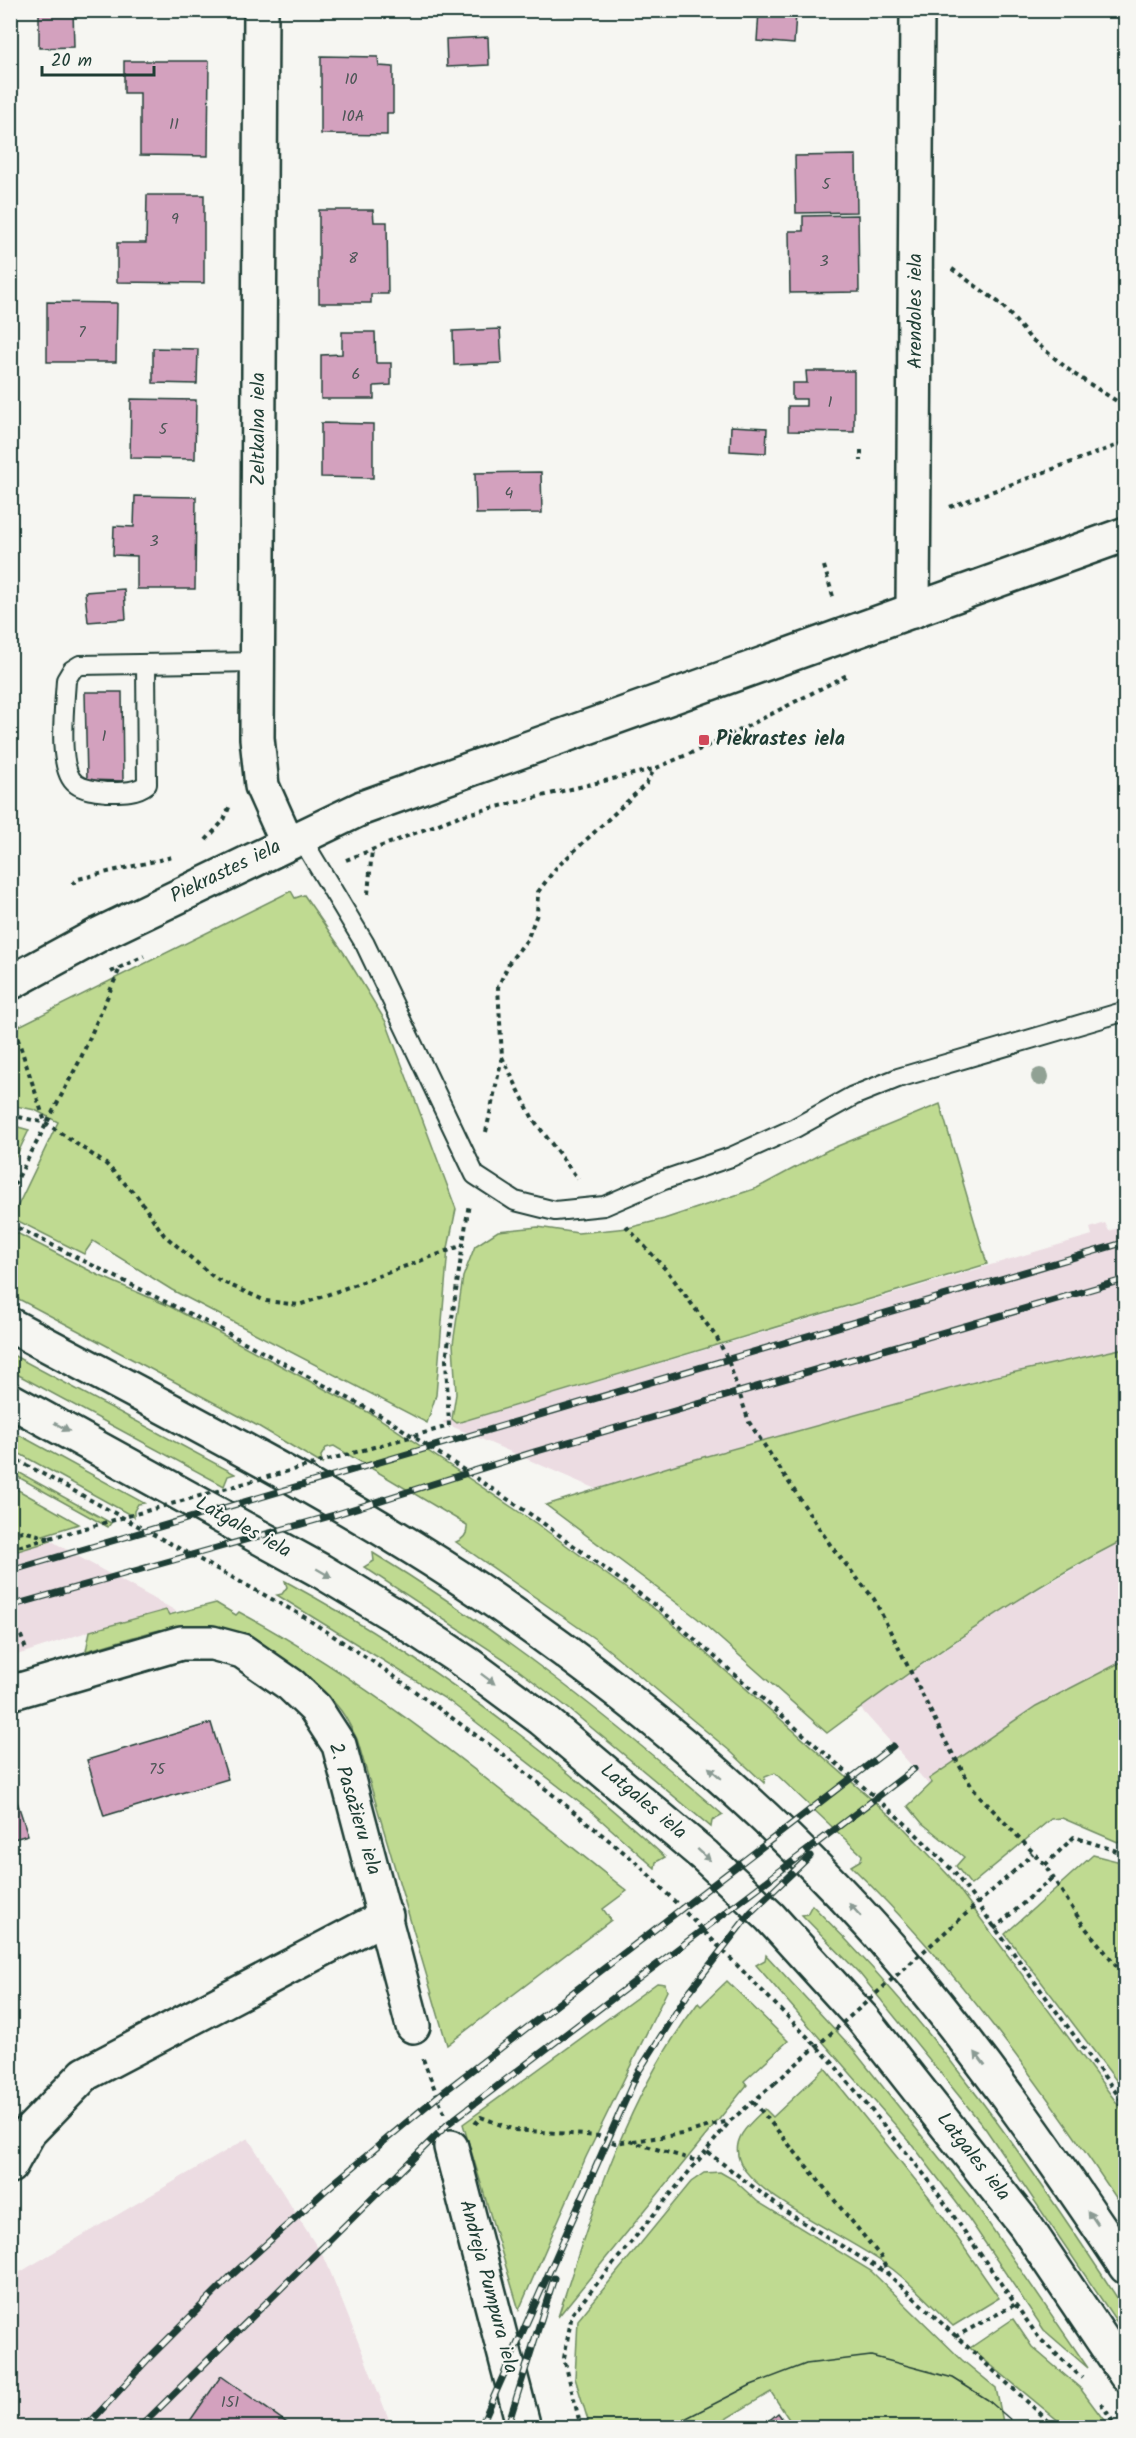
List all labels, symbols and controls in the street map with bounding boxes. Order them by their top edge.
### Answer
scale bar [42,39,154,77]
text: 20 m [51,47,92,76]
house number: 10 [344,67,358,92]
house number: 10A [342,104,365,129]
house number: 11 [169,112,179,137]
house number: 5 [822,172,832,197]
house number: 9 [171,207,179,232]
house number: 8 [348,246,358,271]
house number: 3 [819,249,829,274]
street label: Arendoles iela [900,253,932,369]
house number: 7 [78,320,86,345]
house number: 6 [352,362,360,387]
street label: Zeltkalna iela [243,372,275,486]
house number: 1 [827,390,833,415]
house number: 5 [159,417,169,442]
house number: 4 [505,481,514,506]
house number: 3 [149,529,159,554]
house number: 1 [101,724,107,749]
place label: Piekrastes iela [716,724,845,756]
marker: Piekrastes iela [697,733,711,747]
street label: Piekrastes iela [165,831,287,913]
one-way arrow [54,1422,71,1432]
street label: Latgales iela [189,1488,297,1568]
one-way arrow [316,1568,333,1578]
one-way arrow [481,1672,496,1684]
street label: 2. Pasažieru iela [319,1739,389,1879]
street label: Latgales iela [592,1756,694,1848]
house number: 75 [149,1757,166,1782]
one-way arrow [708,1767,723,1780]
one-way arrow [696,1848,711,1861]
one-way arrow [848,1902,862,1917]
one-way arrow [974,2051,987,2067]
street label: Latgales iela [928,2106,1018,2208]
street label: Andreja Pumpura iela [449,2197,527,2377]
one-way arrow [1088,2210,1099,2226]
house number: 151 [221,2390,239,2415]

